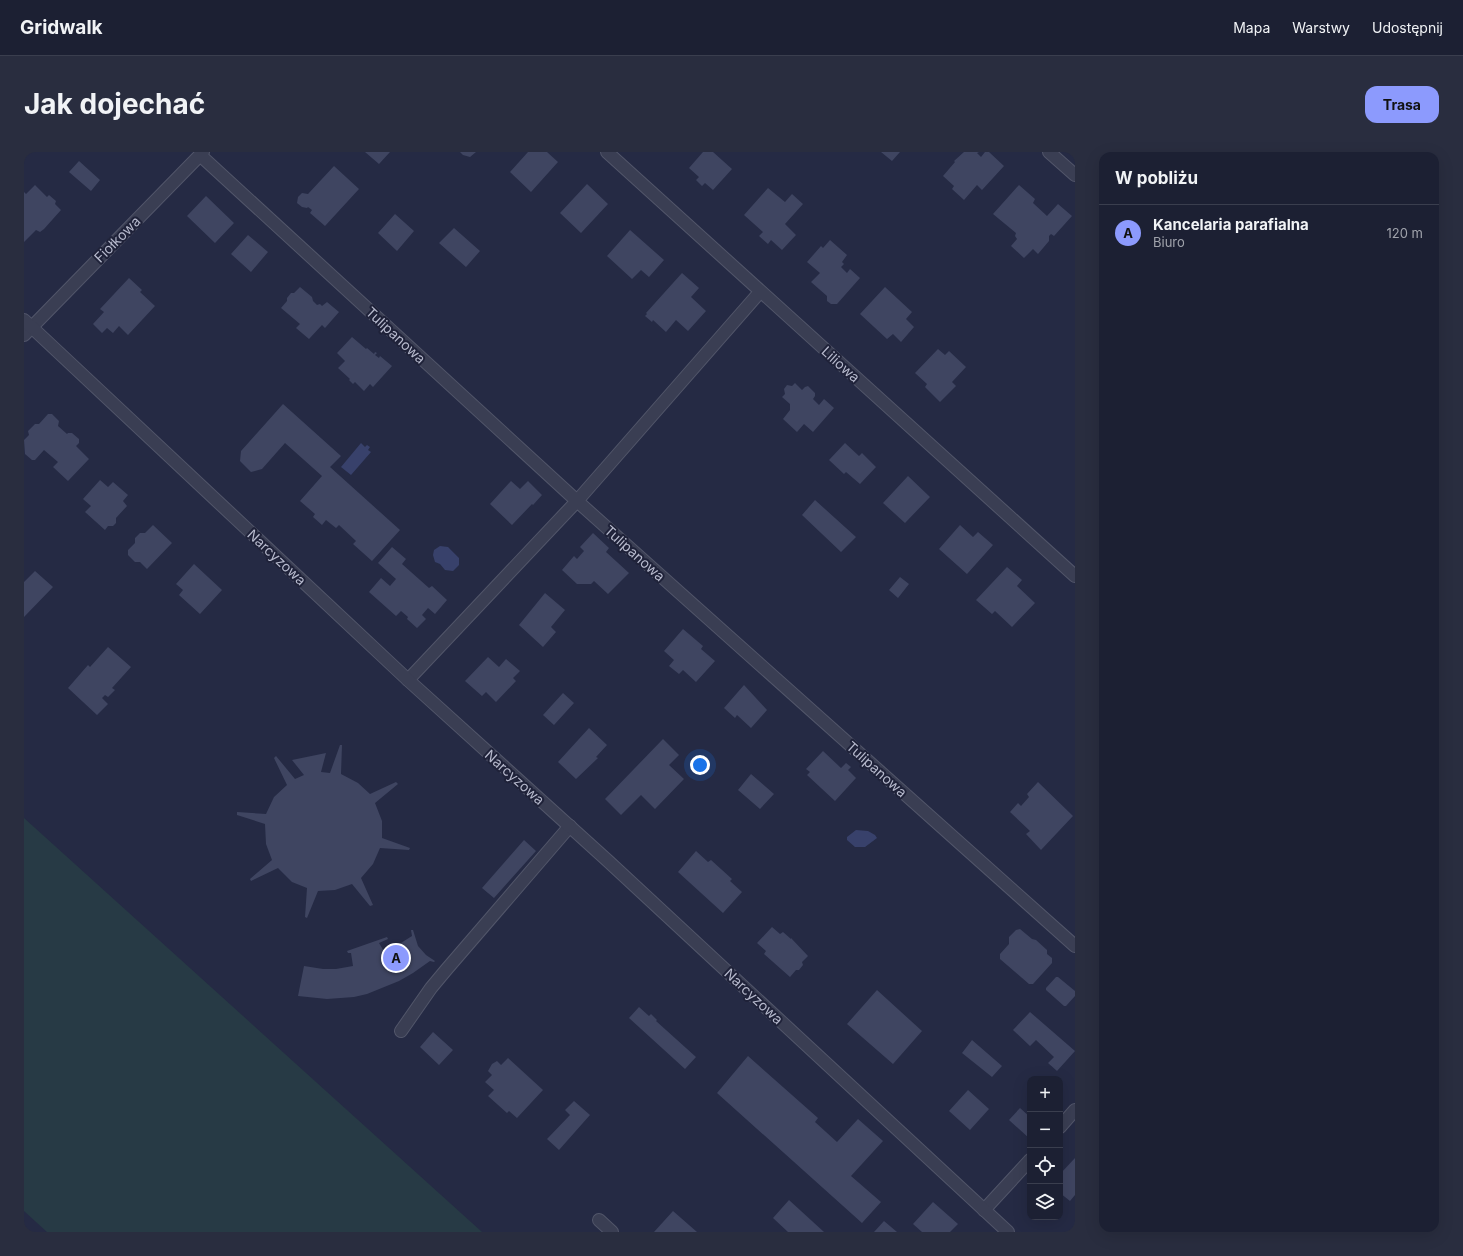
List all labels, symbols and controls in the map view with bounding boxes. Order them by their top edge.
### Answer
text: Gridwalk [20,16,103,39]
text: Mapa [1233,19,1270,36]
text: Warstwy [1292,19,1350,36]
text: Udostępnij [1372,19,1443,36]
button: Trasa [1365,86,1439,123]
text: Jak dojechać [24,87,205,121]
text: W pobliżu [1115,168,1198,188]
street label: Fiołkowa [90,212,144,266]
text: Kancelaria parafialna [1153,215,1309,234]
text: A [1123,225,1133,241]
text: 120 m [1387,225,1423,241]
text: Biuro [1153,234,1185,250]
street label: Tulipanowa [363,303,429,367]
street label: Liliowa [818,342,864,386]
street label: Tulipanowa [601,521,669,585]
street label: Narcyzowa [244,526,310,588]
street label: Tulipanowa [843,737,911,801]
street label: Narcyzowa [482,746,548,808]
your location [690,755,710,775]
pin: A [383,943,409,973]
street label: Narcyzowa [721,965,787,1027]
map controls [1027,1076,1063,1220]
button: + [1027,1076,1063,1112]
button: − [1027,1112,1063,1148]
button: locate [1027,1148,1063,1184]
button: layers [1027,1184,1063,1220]

